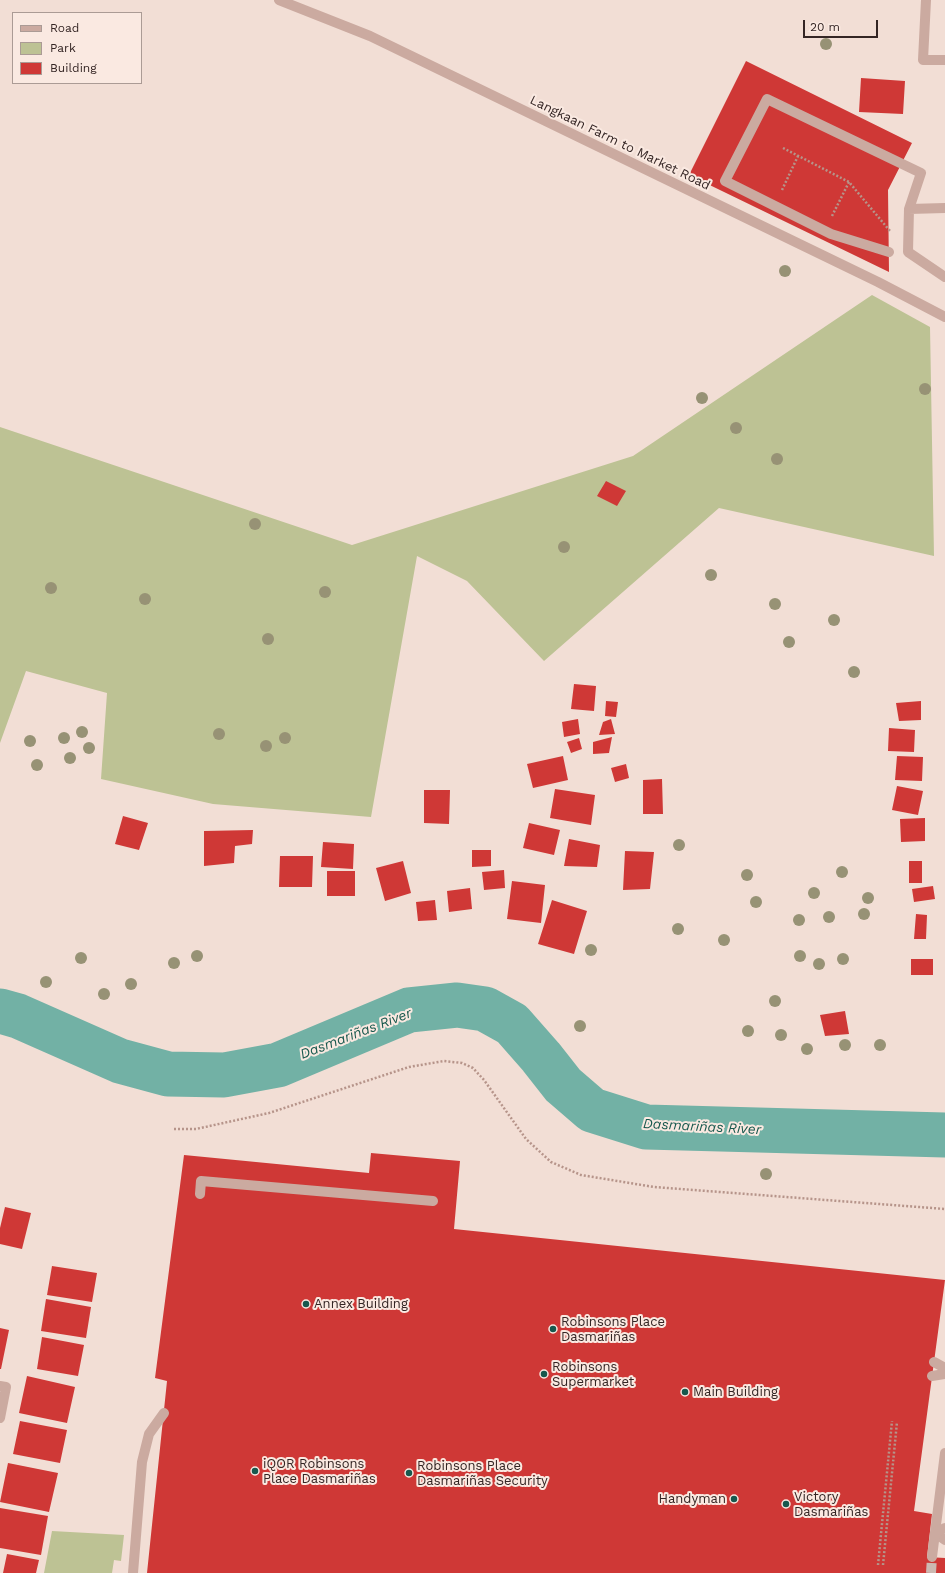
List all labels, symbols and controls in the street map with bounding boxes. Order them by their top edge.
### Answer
legend [12,12,142,84]
scale bar [805,12,880,38]
text: 20 m [810,20,840,34]
text: Road [50,21,79,35]
text: Park [50,41,76,55]
text: Building [50,61,97,75]
street label: Langkaan Farm to Market Road [527,92,713,194]
water label: Dasmariñas River [298,1005,414,1063]
water label: Dasmariñas River [643,1116,761,1138]
place label: Annex Building [314,1296,408,1312]
marker: Annex Building [301,1299,311,1309]
place label: Robinsons Place Dasmariñas [561,1314,665,1345]
marker: Robinsons Place Dasmariñas [548,1324,558,1334]
place label: Robinsons Supermarket [552,1359,634,1390]
marker: Robinsons Supermarket [539,1369,549,1379]
place label: Main Building [693,1384,778,1400]
marker: Main Building [680,1387,690,1397]
place label: iQOR Robinsons Place Dasmariñas [263,1456,376,1487]
place label: Robinsons Place Dasmariñas Security [417,1458,548,1489]
marker: iQOR Robinsons Place Dasmariñas [250,1466,260,1476]
marker: Robinsons Place Dasmariñas Security [404,1468,414,1478]
place label: Victory Dasmariñas [794,1489,868,1520]
place label: Handyman [658,1491,726,1507]
marker: Handyman [729,1494,739,1504]
marker: Victory Dasmariñas [781,1499,791,1509]

